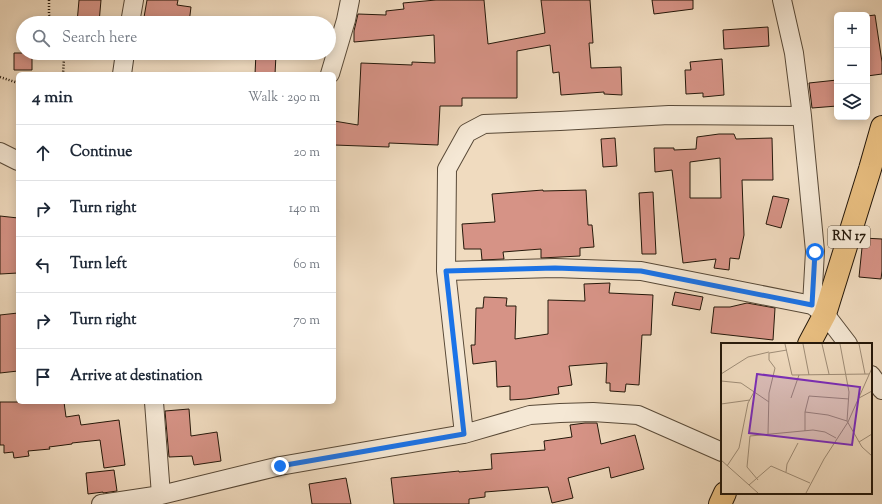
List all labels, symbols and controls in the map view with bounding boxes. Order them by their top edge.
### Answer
map controls [834,12,870,120]
button: + [834,12,870,48]
search box [16,16,336,60]
icon: search [30,27,52,49]
text: Search here [62,28,137,49]
button: − [834,48,870,84]
button: layers [834,84,870,120]
text: 4 min [32,86,73,110]
text: Walk · 290 m [248,89,320,107]
icon: ahead [32,142,54,164]
text: Continue [70,142,132,163]
text: 20 m [294,144,320,162]
icon: right [32,198,54,220]
text: Turn right [70,198,136,219]
text: 140 m [289,200,320,218]
road number: RN 17 [828,226,870,248]
route start [806,243,824,261]
icon: left [32,254,54,276]
text: Turn left [70,254,127,275]
text: 60 m [293,256,320,274]
icon: right [32,310,54,332]
text: Turn right [70,310,136,331]
text: 70 m [293,312,320,330]
inset map [721,343,872,494]
icon: arrive [32,366,54,388]
text: Arrive at destination [70,366,203,387]
route end [271,457,289,475]

